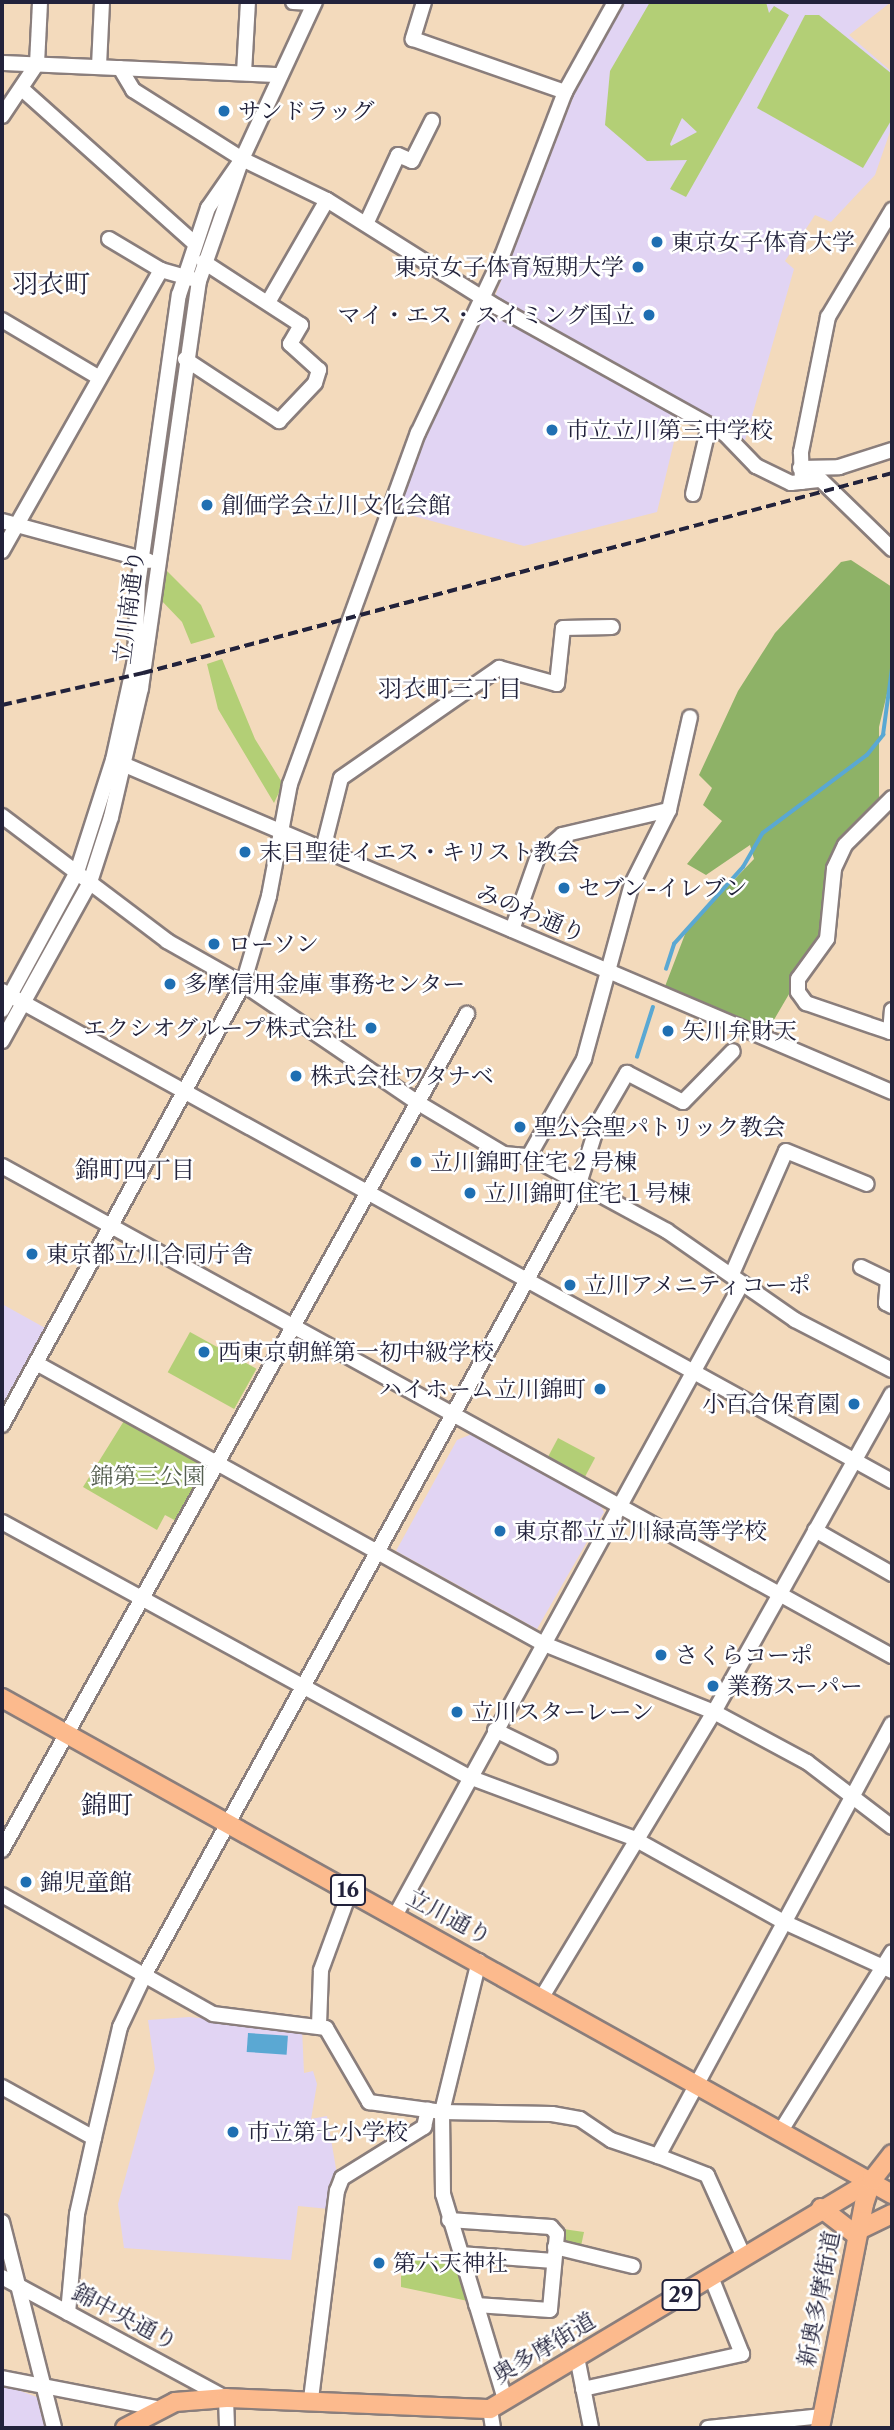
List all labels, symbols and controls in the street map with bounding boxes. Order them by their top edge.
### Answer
place label: サンドラッグ [238,97,376,125]
marker: サンドラッグ [216,103,232,119]
place label: 東京女子体育大学 [671,228,855,256]
marker: 東京女子体育大学 [649,234,665,250]
place label: 東京女子体育短期大学 [394,253,624,281]
marker: 東京女子体育短期大学 [630,259,646,275]
district label: 羽衣町 [12,269,90,301]
place label: マイ・エス・スイミング国立 [336,301,635,329]
marker: マイ・エス・スイミング国立 [641,307,657,323]
place label: 市立立川第三中学校 [566,416,773,444]
marker: 市立立川第三中学校 [544,422,560,438]
place label: 創価学会立川文化会館 [221,491,451,519]
marker: 創価学会立川文化会館 [199,497,215,513]
street label: 立川南通り [108,548,150,666]
district label: 羽衣町三丁目 [378,675,522,703]
place label: 末日聖徒イエス・キリスト教会 [259,838,581,866]
marker: 末日聖徒イエス・キリスト教会 [237,844,253,860]
place label: セブン-イレブン [578,874,750,902]
street label: みのわ通り [473,878,589,948]
marker: セブン-イレブン [556,880,572,896]
place label: ローソン [228,930,320,958]
marker: ローソン [206,936,222,952]
place label: 多摩信用金庫 事務センター [184,970,466,998]
marker: 多摩信用金庫 事務センター [162,976,178,992]
place label: エクシオグループ株式会社 [81,1014,357,1042]
place label: 矢川弁財天 [682,1017,797,1045]
marker: エクシオグループ株式会社 [363,1020,379,1036]
marker: 矢川弁財天 [660,1023,676,1039]
place label: 株式会社ワタナベ [310,1062,494,1090]
marker: 株式会社ワタナベ [288,1068,304,1084]
place label: 聖公会聖パトリック教会 [534,1113,787,1141]
marker: 聖公会聖パトリック教会 [512,1119,528,1135]
place label: 立川錦町住宅２号棟 [430,1148,637,1176]
marker: 立川錦町住宅２号棟 [408,1154,424,1170]
district label: 錦町四丁目 [75,1156,195,1184]
place label: 立川錦町住宅１号棟 [484,1179,691,1207]
marker: 立川錦町住宅１号棟 [462,1185,478,1201]
place label: 東京都立川合同庁舎 [46,1240,253,1268]
marker: 東京都立川合同庁舎 [24,1246,40,1262]
place label: 立川アメニティコーポ [584,1271,814,1299]
marker: 立川アメニティコーポ [562,1277,578,1293]
place label: 西東京朝鮮第一初中級学校 [218,1338,494,1366]
marker: 西東京朝鮮第一初中級学校 [196,1344,212,1360]
place label: ハイホーム立川錦町 [379,1375,586,1403]
marker: ハイホーム立川錦町 [592,1381,608,1397]
place label: 小百合保育園 [702,1390,840,1418]
marker: 小百合保育園 [846,1396,862,1412]
park label: 錦第三公園 [91,1462,205,1490]
place label: 東京都立立川緑高等学校 [514,1517,767,1545]
marker: 東京都立立川緑高等学校 [492,1523,508,1539]
place label: さくらコーポ [675,1641,813,1669]
marker: さくらコーポ [653,1647,669,1663]
place label: 業務スーパー [727,1672,864,1700]
marker: 業務スーパー [705,1678,721,1694]
place label: 立川スターレーン [471,1698,655,1726]
marker: 立川スターレーン [449,1704,465,1720]
district label: 錦町 [81,1790,133,1822]
place label: 錦児童館 [40,1868,132,1896]
road number: 16 [329,1872,367,1908]
marker: 錦児童館 [18,1874,34,1890]
street label: 立川通り [402,1883,496,1951]
place label: 市立第七小学校 [247,2118,408,2146]
marker: 市立第七小学校 [225,2124,241,2140]
street label: 新奥多摩街道 [792,2229,846,2369]
place label: 第六天神社 [393,2249,508,2277]
marker: 第六天神社 [371,2255,387,2271]
street label: 錦中央通り [68,2278,182,2356]
road number: 29 [660,2278,702,2312]
street label: 奥多摩街道 [488,2307,600,2389]

